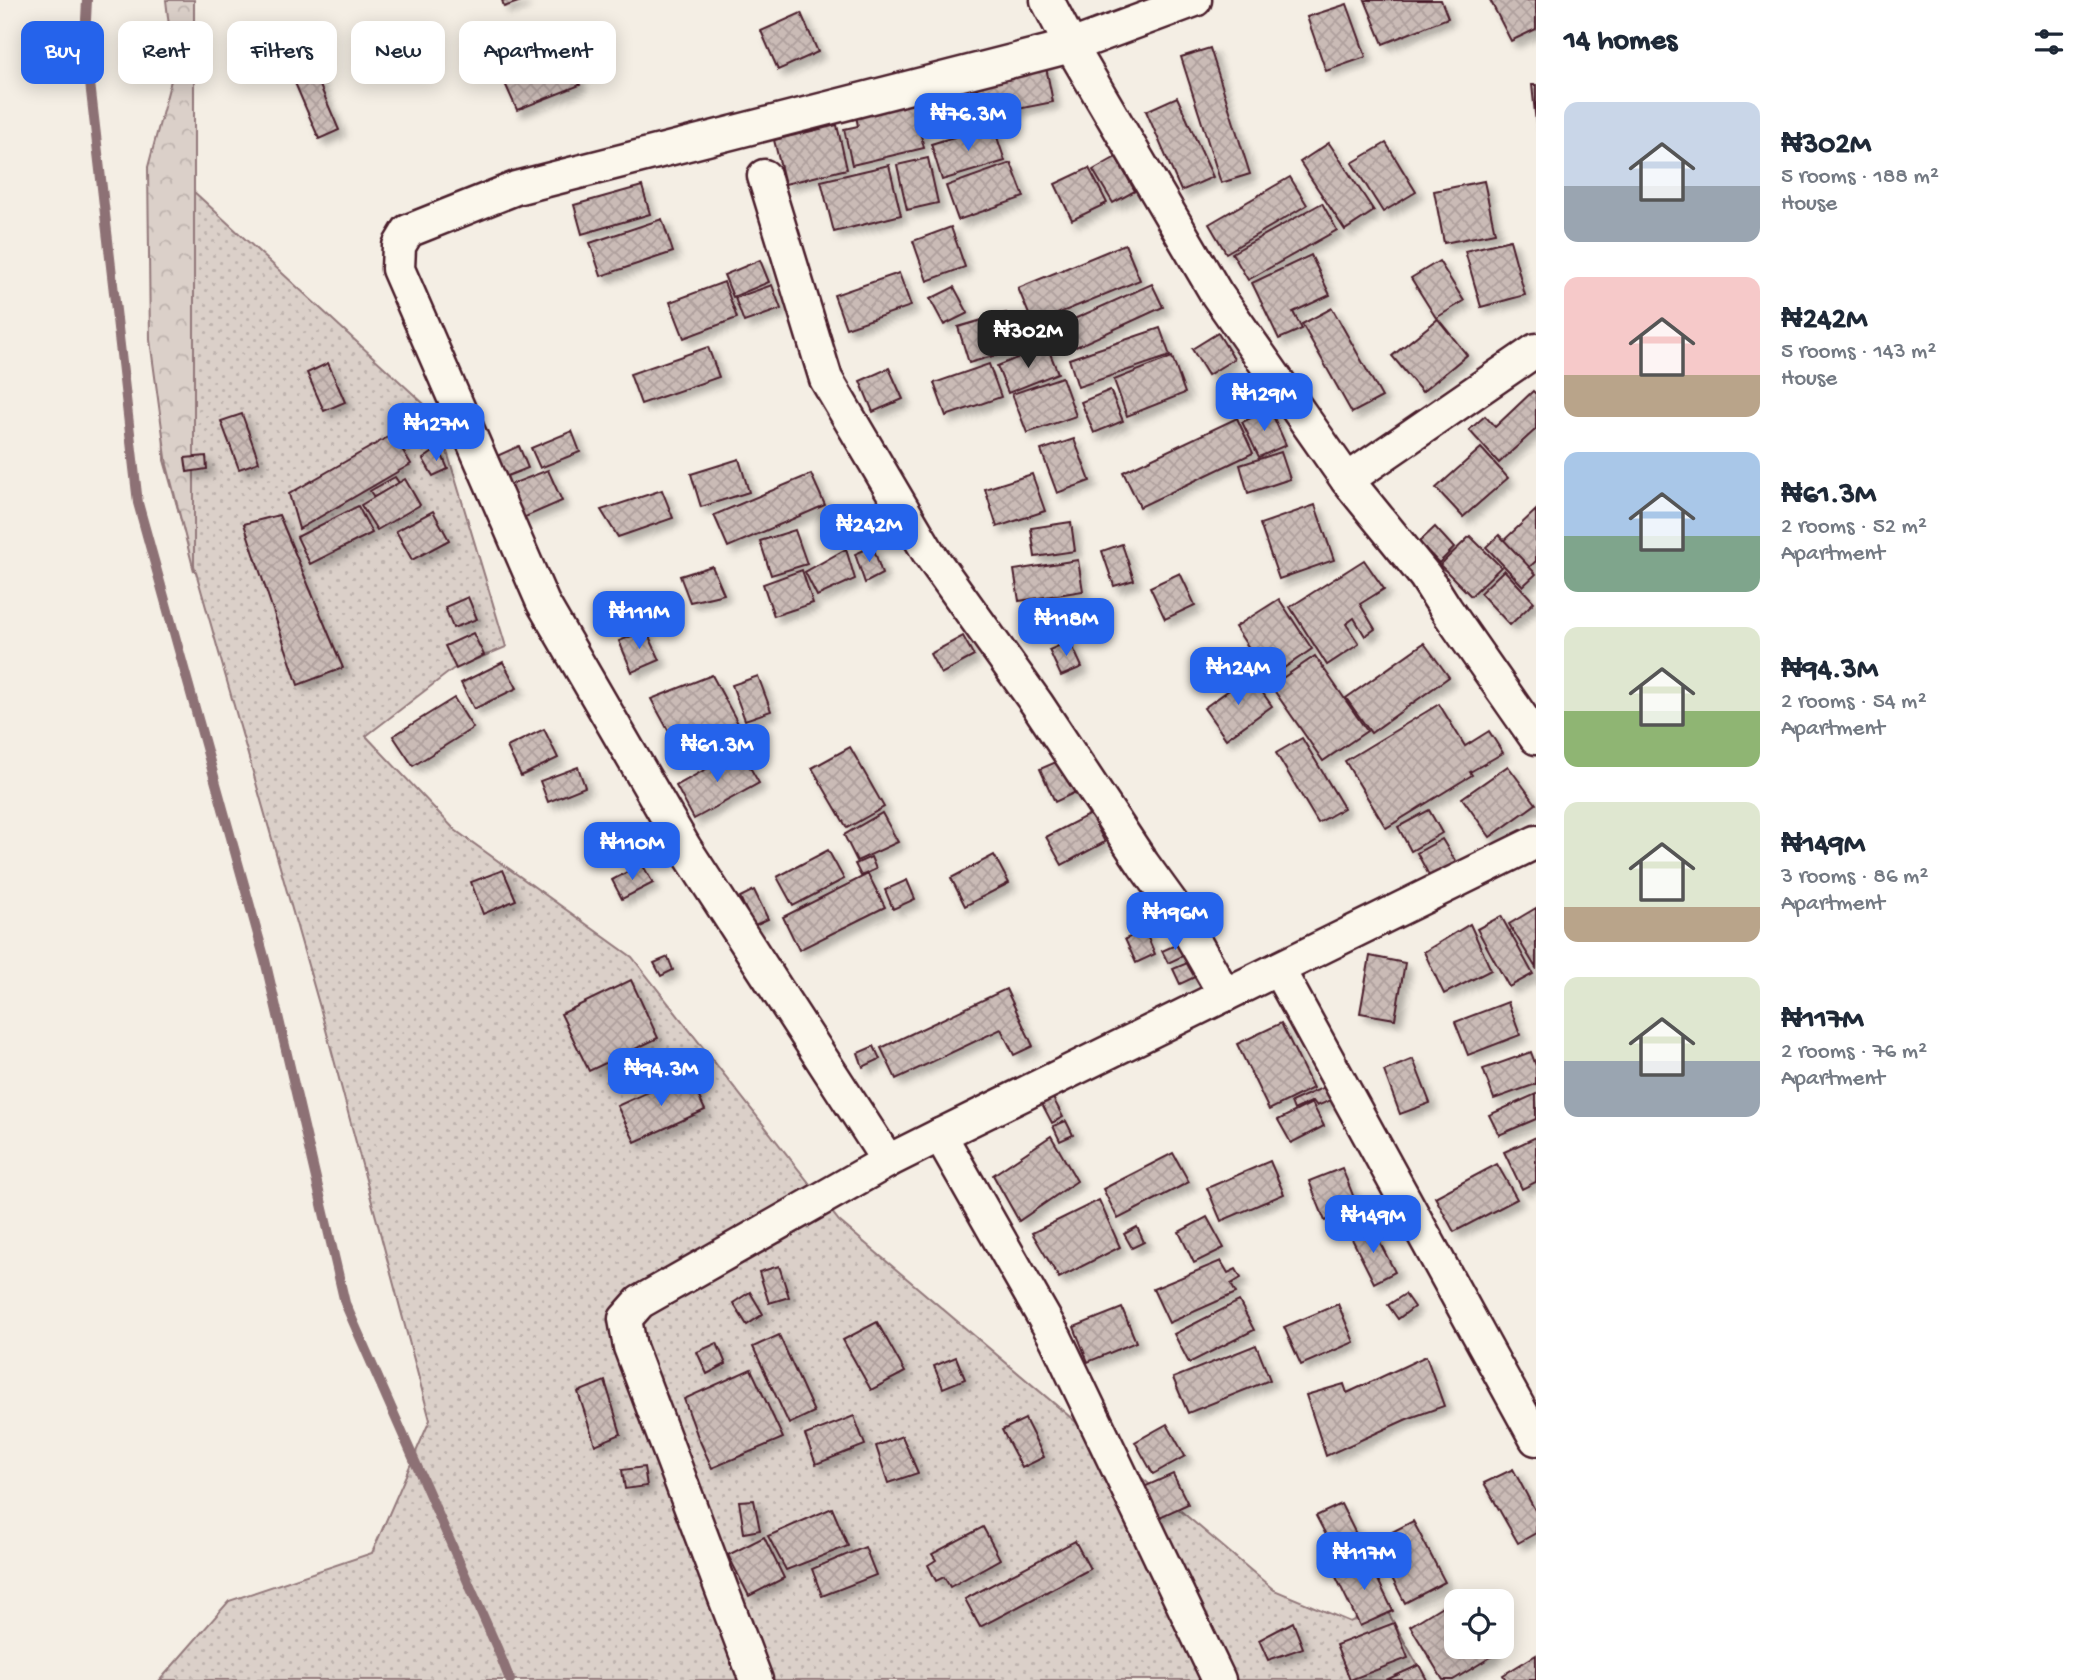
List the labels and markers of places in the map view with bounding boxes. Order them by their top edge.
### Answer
pin: ₦76.3M [911,94,1025,153]
pin: ₦302M [979,310,1077,370]
pin: ₦129M [1215,374,1313,433]
pin: ₦127M [387,404,485,463]
pin: ₦242M [820,504,918,564]
pin: ₦111M [590,592,688,651]
pin: ₦118M [1017,598,1115,658]
pin: ₦124M [1189,648,1287,707]
pin: ₦61.3M [660,724,774,784]
pin: ₦110M [583,822,681,882]
pin: ₦196M [1126,892,1224,952]
pin: ₦94.3M [604,1048,718,1108]
pin: ₦149M [1324,1196,1422,1255]
pin: ₦117M [1315,1532,1413,1592]

